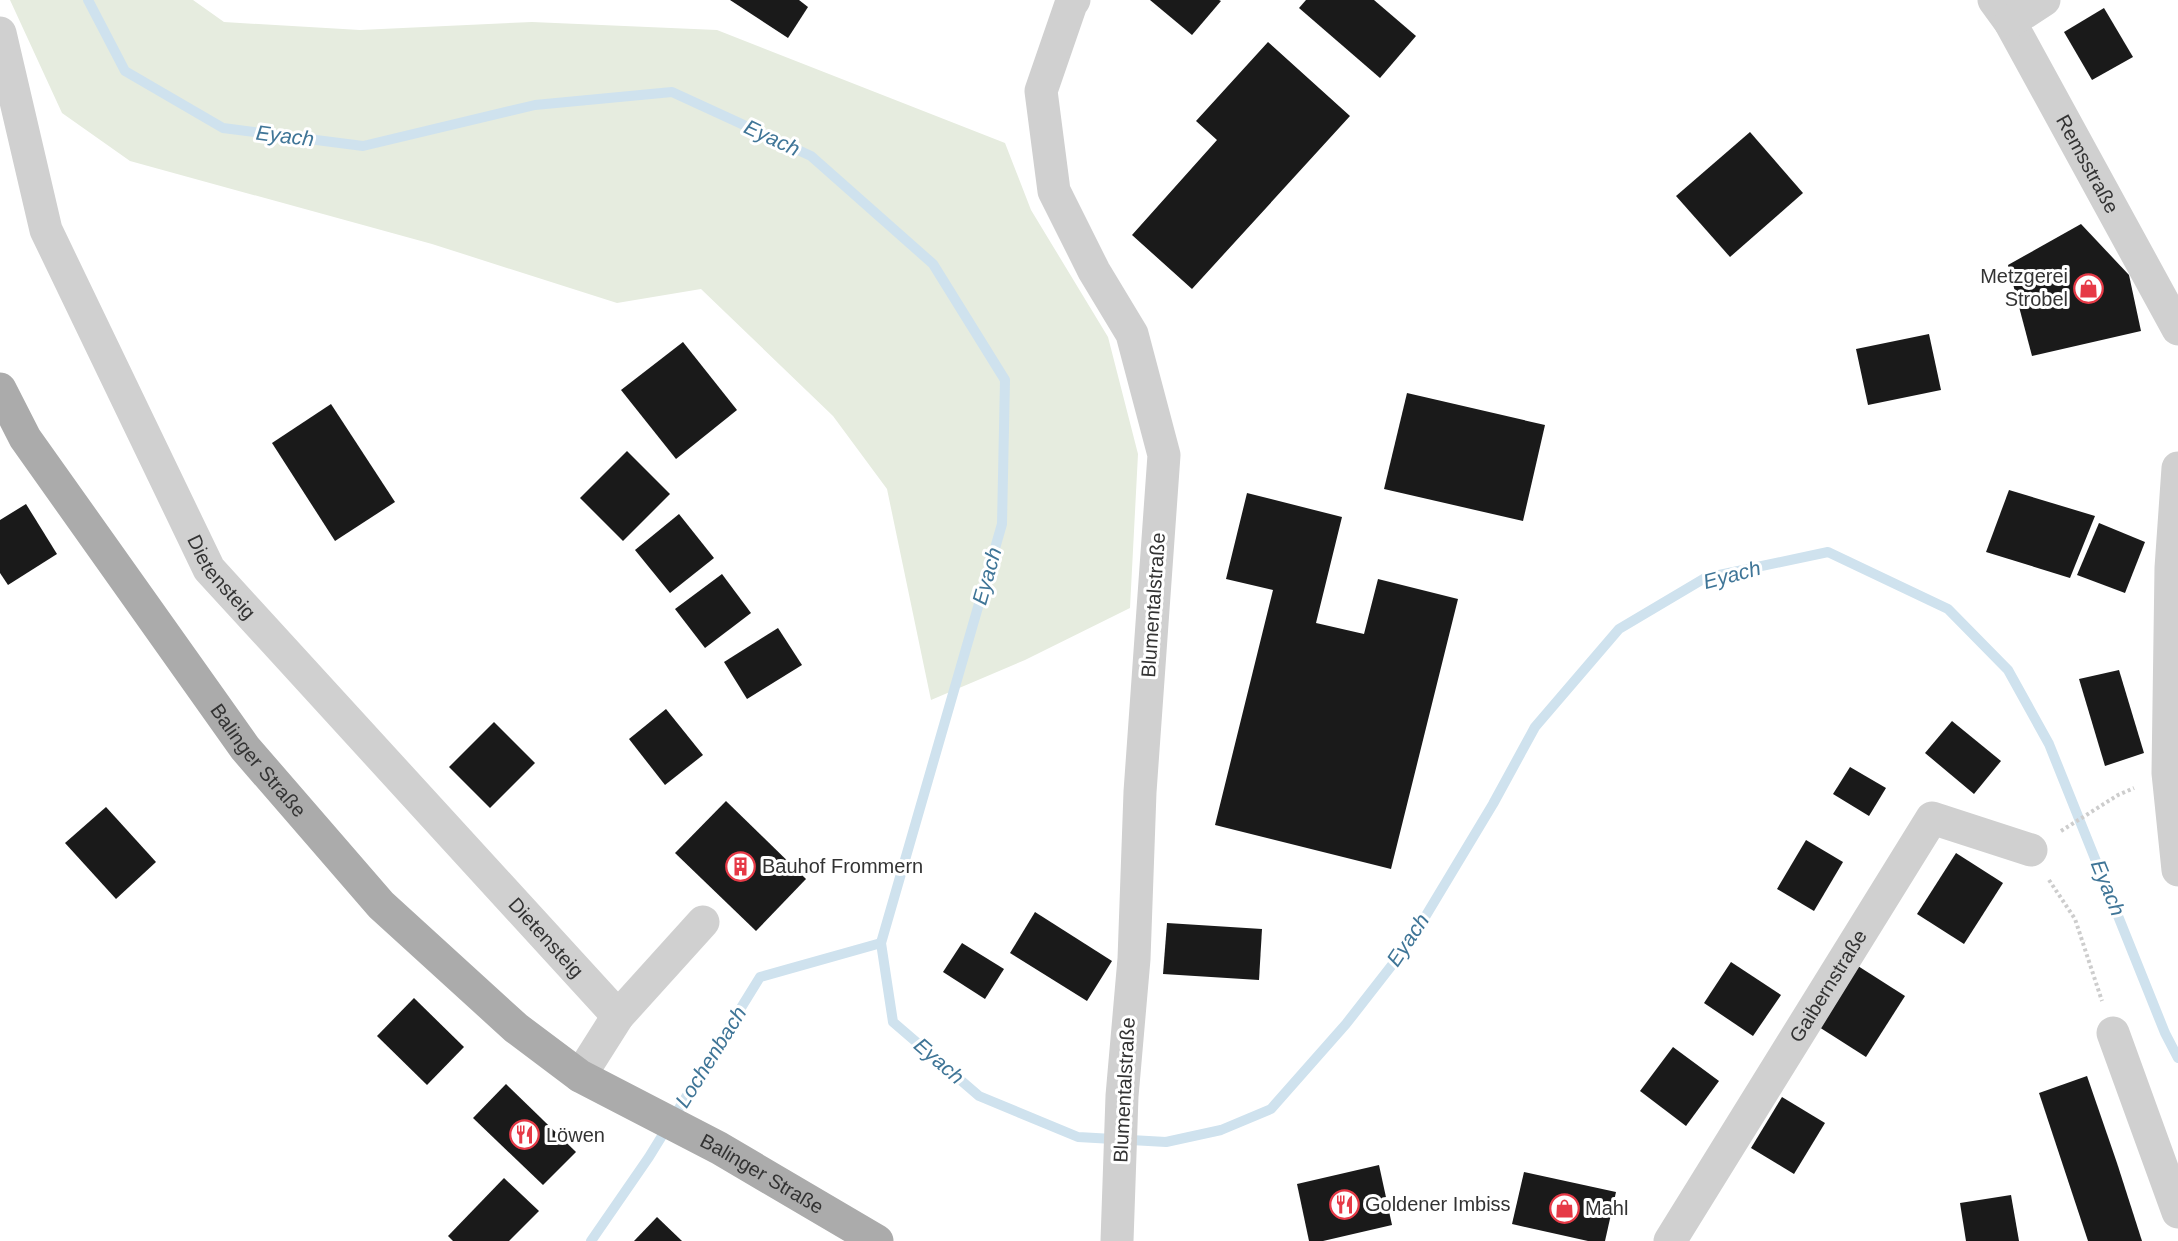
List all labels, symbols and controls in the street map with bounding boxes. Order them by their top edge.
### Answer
street label: Remsstraße [2052,111,2123,217]
water label: Eyach [741,115,804,160]
water label: Eyach [255,121,315,150]
place label: Metzgerei Strobel [1980,265,2068,310]
shop icon: Metzgerei Strobel [2073,272,2105,304]
street label: Dietensteig [183,531,260,623]
street label: Blumentalstraße [1137,532,1169,678]
water label: Eyach [967,545,1006,607]
water label: Eyach [1701,556,1763,593]
street label: Balinger Straße [206,700,311,821]
building icon: Bauhof Frommern [725,850,757,882]
place label: Bauhof Frommern [762,855,923,877]
water label: Eyach [2087,856,2130,919]
street label: Dietensteig [504,893,588,982]
water label: Eyach [1382,909,1433,970]
street label: Gaibernstraße [1785,926,1871,1046]
water label: Lochenbach [671,1002,751,1111]
street label: Blumentalstraße [1109,1017,1139,1163]
water label: Eyach [910,1033,969,1088]
restaurant icon: Löwen [509,1119,541,1151]
place label: Löwen [546,1124,605,1146]
street label: Balinger Straße [697,1129,828,1218]
restaurant icon: Goldener Imbiss [1328,1188,1360,1220]
shop icon: Mahl [1548,1192,1580,1224]
place label: Goldener Imbiss [1365,1193,1511,1215]
place label: Mahl [1585,1197,1628,1219]

